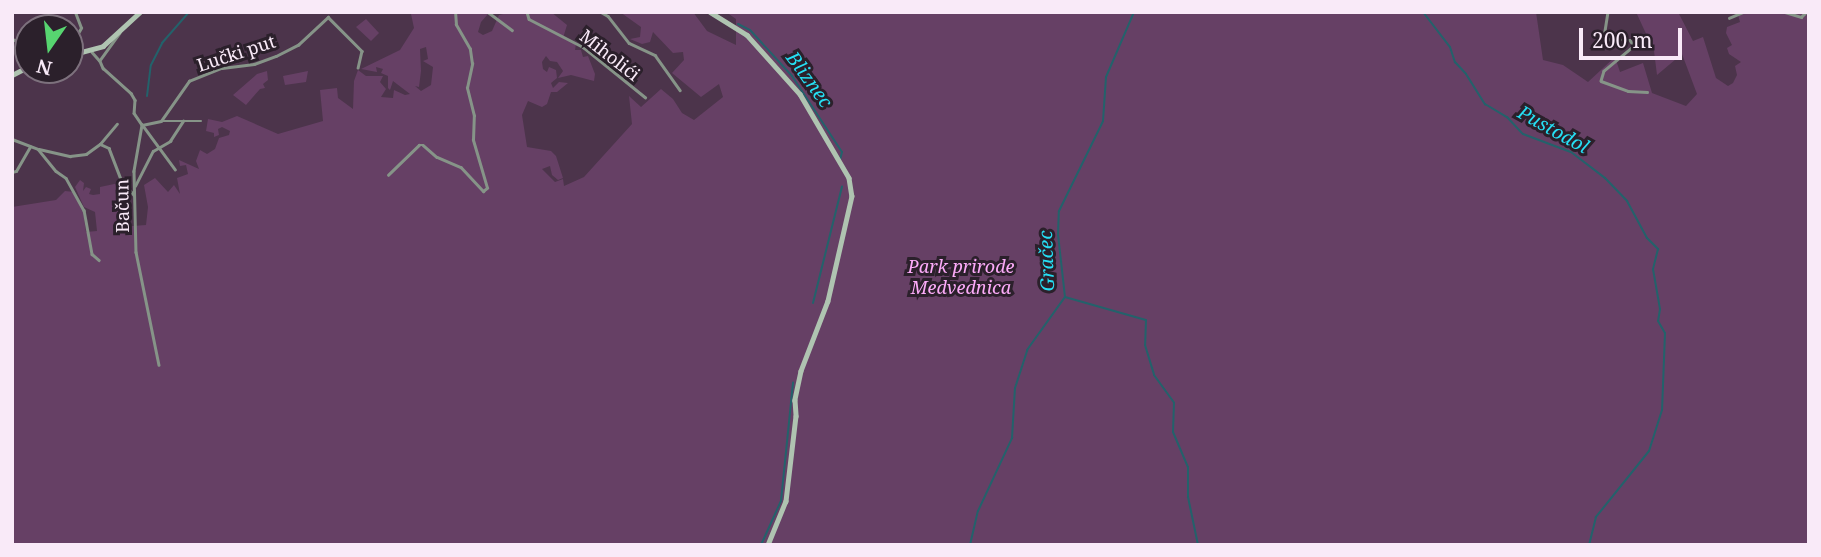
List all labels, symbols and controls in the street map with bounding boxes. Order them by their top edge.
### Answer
north arrow [14,14,84,84]
scale bar [1583,14,1686,58]
street label: Miholići [576,25,644,85]
text: 200 m [1592,26,1653,54]
street label: Lučki put [194,30,278,76]
water label: Bliznec [781,48,837,112]
text: N [34,53,55,82]
water label: Pustodol [1514,101,1592,159]
street label: Bačun [111,179,133,233]
water label: Gračec [1035,230,1059,292]
park label: Park prirode Medvednica [908,256,1014,298]

